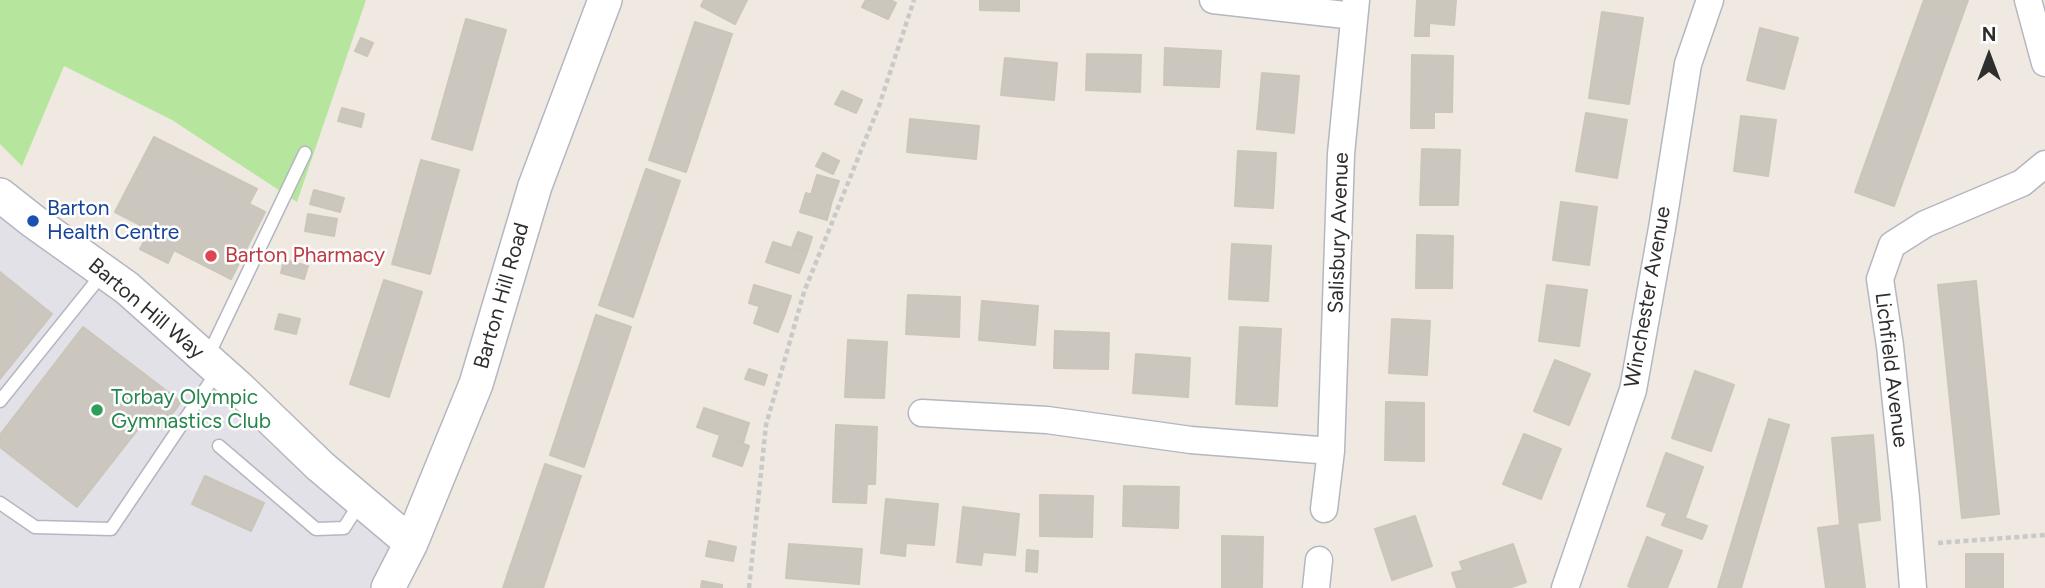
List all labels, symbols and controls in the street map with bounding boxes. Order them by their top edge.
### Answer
north arrow [1954,21,2024,91]
text: N [1982,23,1996,46]
street label: Salisbury Avenue [1324,152,1354,314]
place label: Barton Health Centre [47,196,179,246]
street label: Winchester Avenue [1620,204,1676,390]
marker: Barton Health Centre [25,213,41,229]
street label: Barton Hill Road [469,220,535,372]
place label: Barton Pharmacy [225,243,385,269]
marker: Barton Pharmacy [203,248,219,264]
street label: Barton Hill Way [83,253,209,365]
street label: Lichfield Avenue [1869,291,1913,449]
place label: Torbay Olympic Gymnastics Club [111,385,271,435]
marker: Torbay Olympic Gymnastics Club [89,402,105,418]

